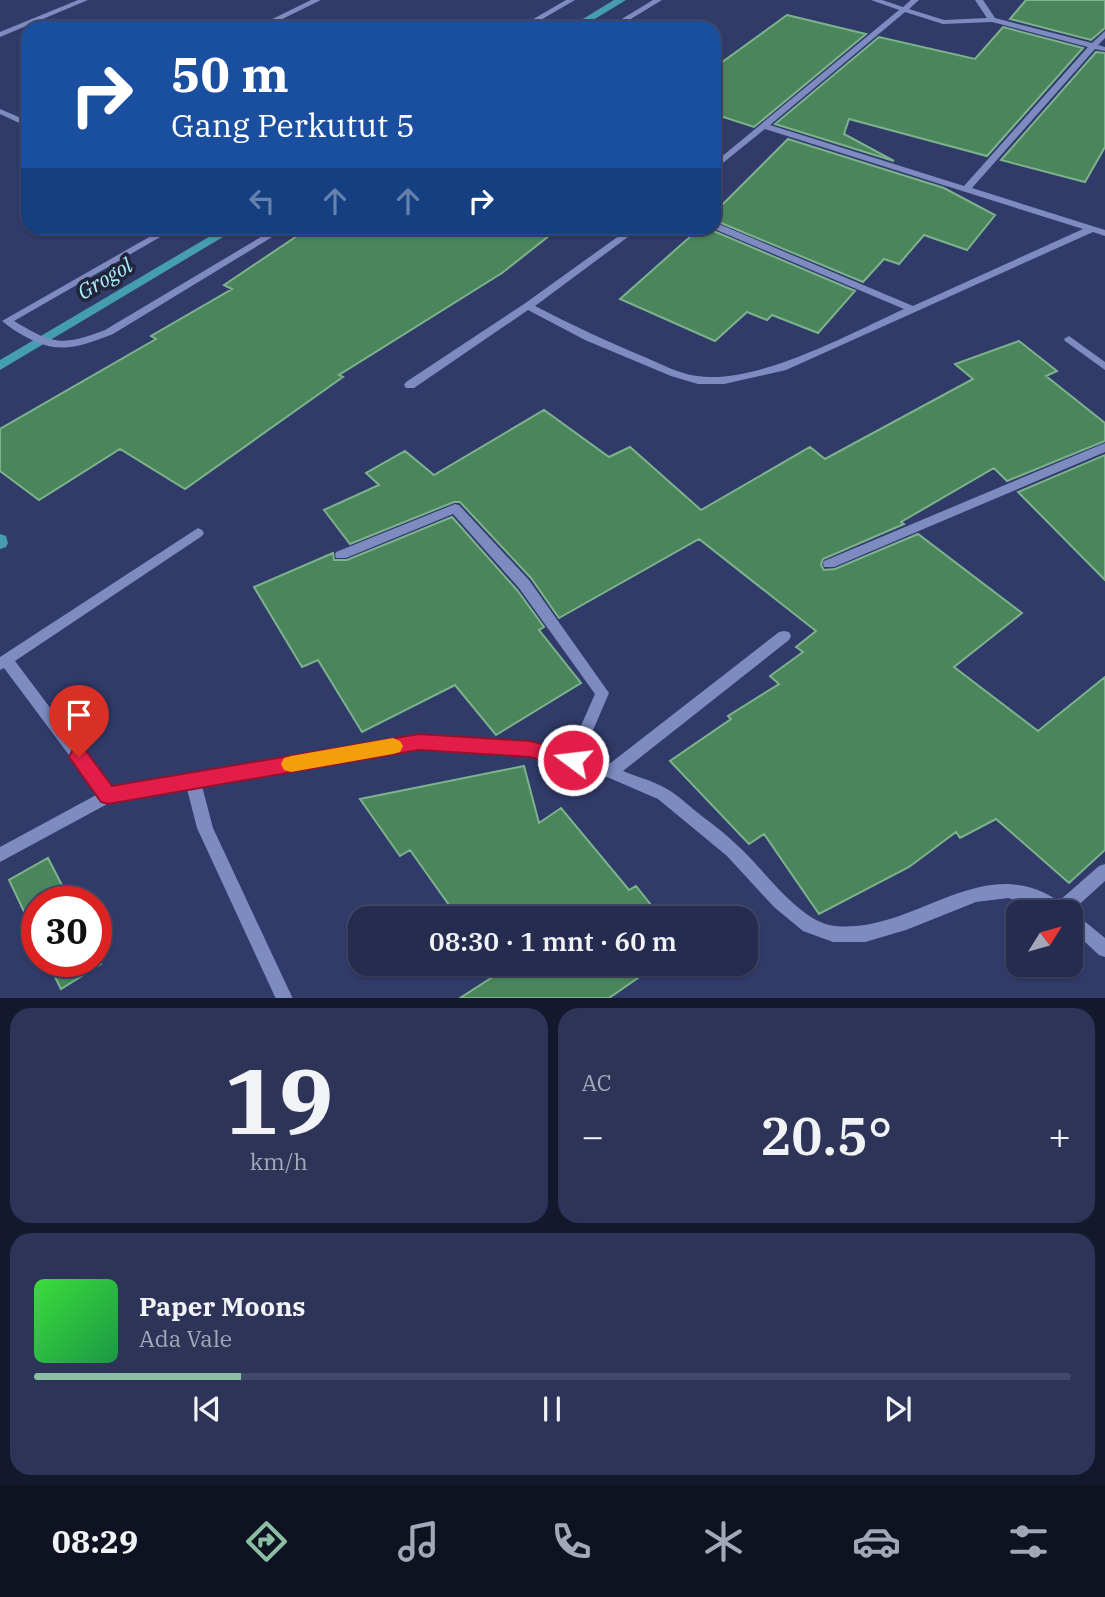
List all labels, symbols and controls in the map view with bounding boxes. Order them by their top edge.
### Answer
text: 50 m [171,42,289,105]
icon: right [56,49,147,140]
text: Gang Perkutut 5 [171,104,415,146]
icon: left [243,182,281,220]
icon: ahead [316,182,354,220]
icon: ahead [389,182,427,220]
icon: right [462,182,500,220]
water label: Grogol [72,250,138,306]
pin [49,685,109,757]
icon: arrive [60,696,98,734]
position arrow [536,723,610,797]
speed limit sign: 30 [21,886,112,977]
north arrow [1006,900,1083,976]
map controls [1006,900,1083,977]
text: 08:30 · 1 mnt · 60 m [429,924,677,958]
text: 19 [224,1041,333,1159]
text: AC [582,1067,612,1097]
text: 20.5° [760,1102,892,1169]
text: − [582,1111,604,1160]
text: + [1048,1111,1071,1160]
text: km/h [250,1146,308,1176]
text: Paper Moons [139,1289,306,1323]
text: Ada Vale [139,1323,232,1353]
icon: previous [188,1390,226,1428]
icon: pause [533,1390,571,1428]
icon: next [879,1390,917,1428]
icon: directions [242,1517,291,1566]
icon: music [394,1517,443,1566]
icon: phone [547,1517,596,1566]
icon: climate [699,1517,748,1566]
icon: car [852,1517,901,1566]
icon: filters [1004,1517,1053,1566]
text: 08:29 [52,1520,138,1562]

